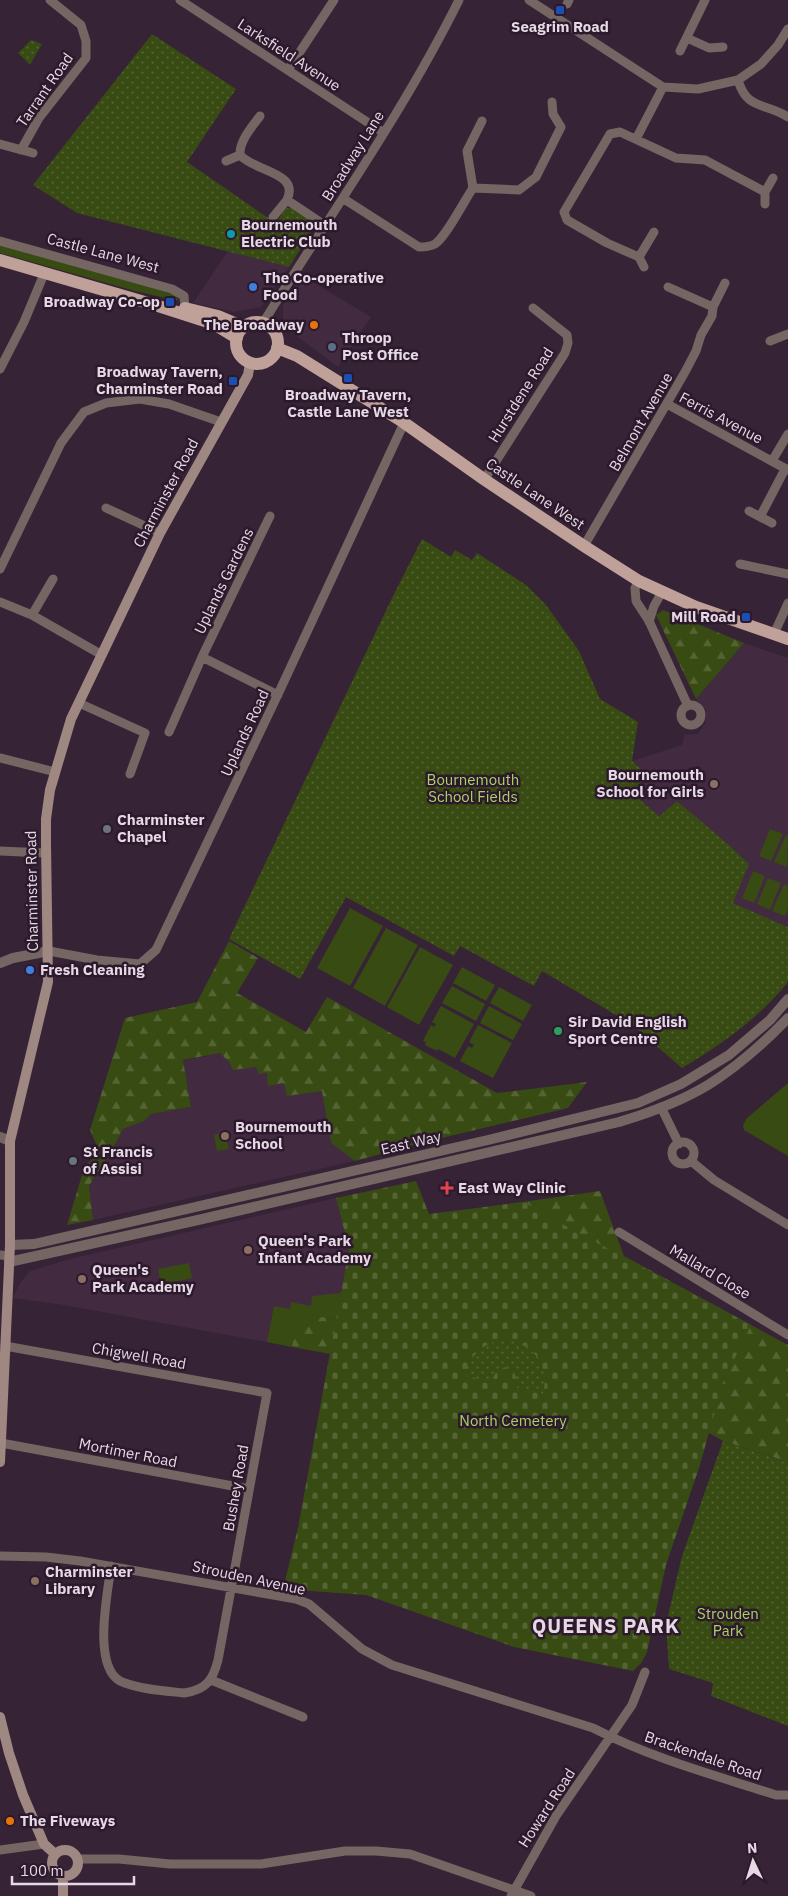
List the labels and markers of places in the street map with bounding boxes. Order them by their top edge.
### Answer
marker: Seagrim Road [554,4,566,16]
place label: Seagrim Road [511,17,609,36]
place label: Bournemouth Electric Club [241,215,337,251]
marker: Bournemouth Electric Club [225,228,237,240]
place label: The Co-operative Food [263,268,384,304]
marker: The Co-operative Food [247,281,259,293]
place label: Broadway Co-op [43,292,160,311]
marker: Broadway Co-op [164,296,176,308]
place label: The Broadway [203,315,304,334]
marker: The Broadway [308,319,320,331]
place label: Throop Post Office [342,328,419,364]
marker: Throop Post Office [326,341,338,353]
place label: Broadway Tavern, Charminster Road [96,362,223,398]
marker: Broadway Tavern, Castle Lane West [342,372,354,384]
marker: Broadway Tavern, Charminster Road [227,375,239,387]
place label: Broadway Tavern, Castle Lane West [285,385,411,421]
place label: Mill Road [671,607,736,626]
marker: Mill Road [740,611,752,623]
place label: Bournemouth School for Girls [596,765,704,801]
marker: Bournemouth School for Girls [708,778,720,790]
place label: Charminster Chapel [117,810,205,846]
marker: Charminster Chapel [101,823,113,835]
place label: Fresh Cleaning [40,960,145,979]
marker: Fresh Cleaning [24,964,36,976]
place label: Sir David English Sport Centre [568,1012,687,1048]
marker: Sir David English Sport Centre [552,1025,564,1037]
place label: Bournemouth School [235,1117,331,1153]
marker: Bournemouth School [219,1130,231,1142]
place label: St Francis of Assisi [83,1142,153,1178]
marker: St Francis of Assisi [67,1155,79,1167]
place label: East Way Clinic [458,1178,566,1197]
marker: East Way Clinic [440,1181,454,1195]
place label: Queen's Park Infant Academy [258,1231,371,1267]
marker: Queen's Park Infant Academy [242,1244,254,1256]
place label: Queen's Park Academy [92,1260,194,1296]
marker: Queen's Park Academy [76,1273,88,1285]
place label: Charminster Library [45,1562,133,1598]
marker: Charminster Library [29,1575,41,1587]
place label: The Fiveways [20,1811,116,1830]
marker: The Fiveways [4,1815,16,1827]

